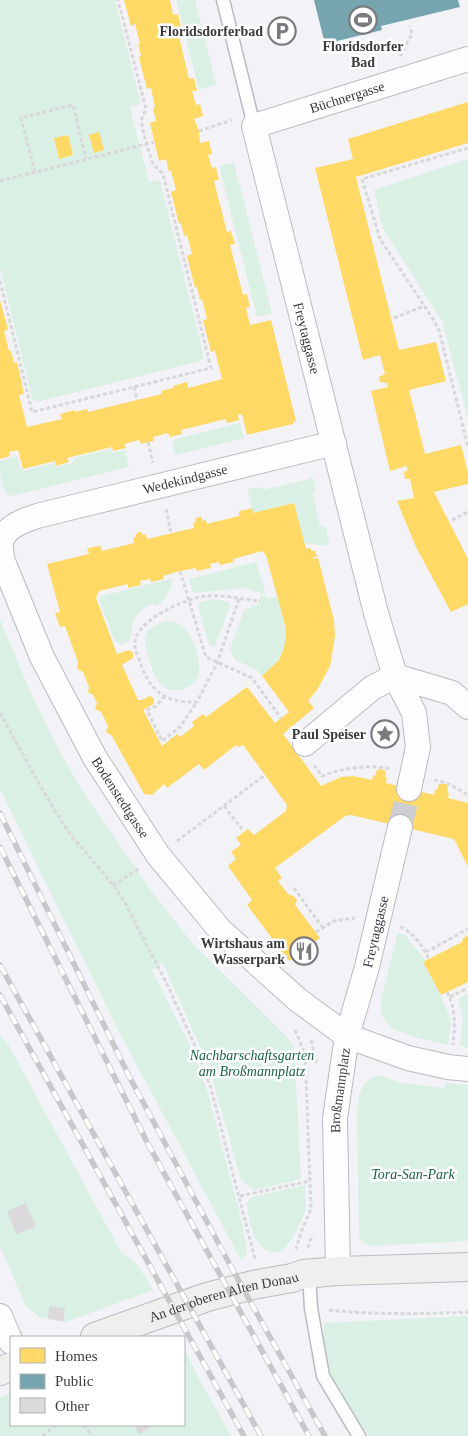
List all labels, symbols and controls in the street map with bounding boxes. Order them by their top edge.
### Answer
sports icon: Floridsdorfer Bad [348,5,378,35]
parking icon: Floridsdorferbad [267,16,297,46]
place label: Floridsdorferbad [160,24,263,39]
place label: Floridsdorfer Bad [323,39,403,70]
street label: Büchnergasse [308,79,386,116]
street label: Freytaggasse [290,301,323,375]
street label: Wedekindgasse [141,462,229,497]
place icon: Paul Speiser [370,719,400,749]
place label: Paul Speiser [292,727,366,742]
street label: Bodenstedtgasse [88,754,152,841]
street label: Freytaggasse [360,895,391,969]
place label: Wirtshaus am Wasserpark [201,936,285,967]
restaurant icon: Wirtshaus am Wasserpark [289,936,319,966]
street label: Broßmannplatz [328,1047,353,1133]
park label: Nachbarschaftsgarten am Broßmannplatz [189,1048,314,1079]
park label: Tora-San-Park [371,1167,456,1182]
street label: An der oberen Alten Donau [147,1269,301,1325]
legend [10,1336,185,1426]
text: Homes [55,1348,98,1364]
text: Public [55,1373,94,1389]
text: Other [55,1398,89,1414]

